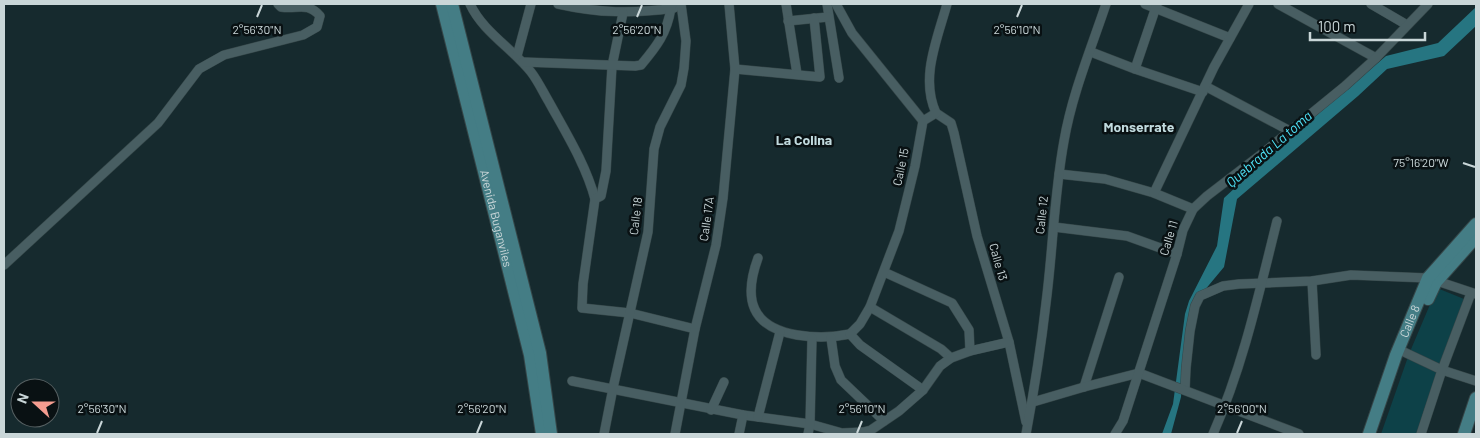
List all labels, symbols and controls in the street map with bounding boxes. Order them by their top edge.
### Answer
scale bar [1310,10,1425,42]
text: 100 m [1318,17,1356,35]
text: 2°56'30"N [232,22,282,36]
text: 2°56'20"N [612,22,662,36]
text: 2°56'10"N [993,22,1041,36]
water label: Quebrada La toma [1222,107,1315,190]
district label: Monserrate [1104,118,1175,135]
district label: La Colina [776,131,832,148]
street label: Calle 15 [889,147,911,187]
text: 75°16'20"W [1393,155,1449,169]
street label: Avenida Buganviles [478,168,516,268]
street label: Calle 12 [1032,195,1050,235]
street label: Calle 18 [626,196,644,236]
street label: Calle 17A [696,196,716,242]
street label: Calle 11 [1156,218,1180,257]
street label: Calle 13 [987,242,1011,282]
street label: Calle 8 [1396,303,1422,339]
north arrow [10,378,60,428]
text: N [13,391,32,406]
text: 2°56'30"N [77,401,127,415]
text: 2°56'20"N [457,401,507,415]
text: 2°56'10"N [838,401,886,415]
text: 2°56'00"N [1217,401,1267,415]

